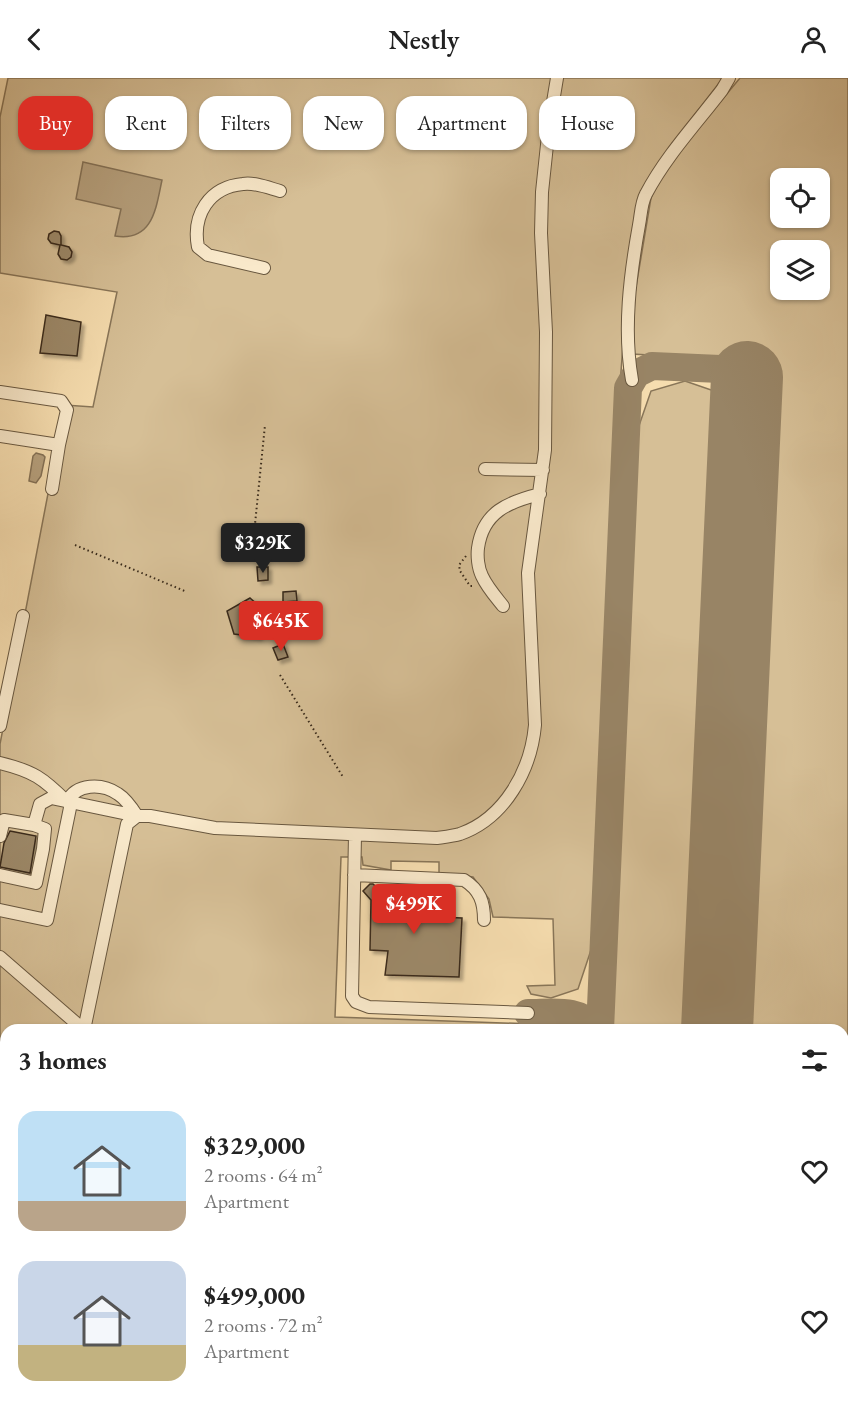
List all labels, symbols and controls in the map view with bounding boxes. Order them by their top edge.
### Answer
text: Nestly [389,22,459,57]
icon: back [18,23,51,56]
icon: person [797,23,830,56]
chip: Buy [18,96,93,150]
chip: Rent [105,96,187,150]
chip: Filters [199,96,291,150]
chip: New [303,96,384,150]
chip: Apartment [396,96,527,150]
chip: House [539,96,635,150]
map controls [770,168,830,300]
button: locate [770,168,830,228]
button: layers [770,240,830,300]
pin: $329K [221,523,305,574]
text: $329K [235,529,291,555]
pin: $645K [239,601,323,652]
text: $645K [253,607,309,633]
pin: $499K [372,884,456,935]
text: $499K [386,890,442,916]
text: 3 homes [18,1043,107,1077]
icon: filters [798,1044,831,1077]
text: $329,000 [204,1128,305,1162]
icon: home [66,1135,138,1207]
icon: heart [798,1155,831,1188]
text: 2 rooms · 64 m² [204,1162,323,1188]
text: Apartment [204,1188,289,1214]
text: $499,000 [204,1278,305,1312]
icon: home [66,1285,138,1357]
icon: heart [798,1305,831,1338]
text: 2 rooms · 72 m² [204,1312,323,1338]
text: Apartment [204,1338,289,1364]

